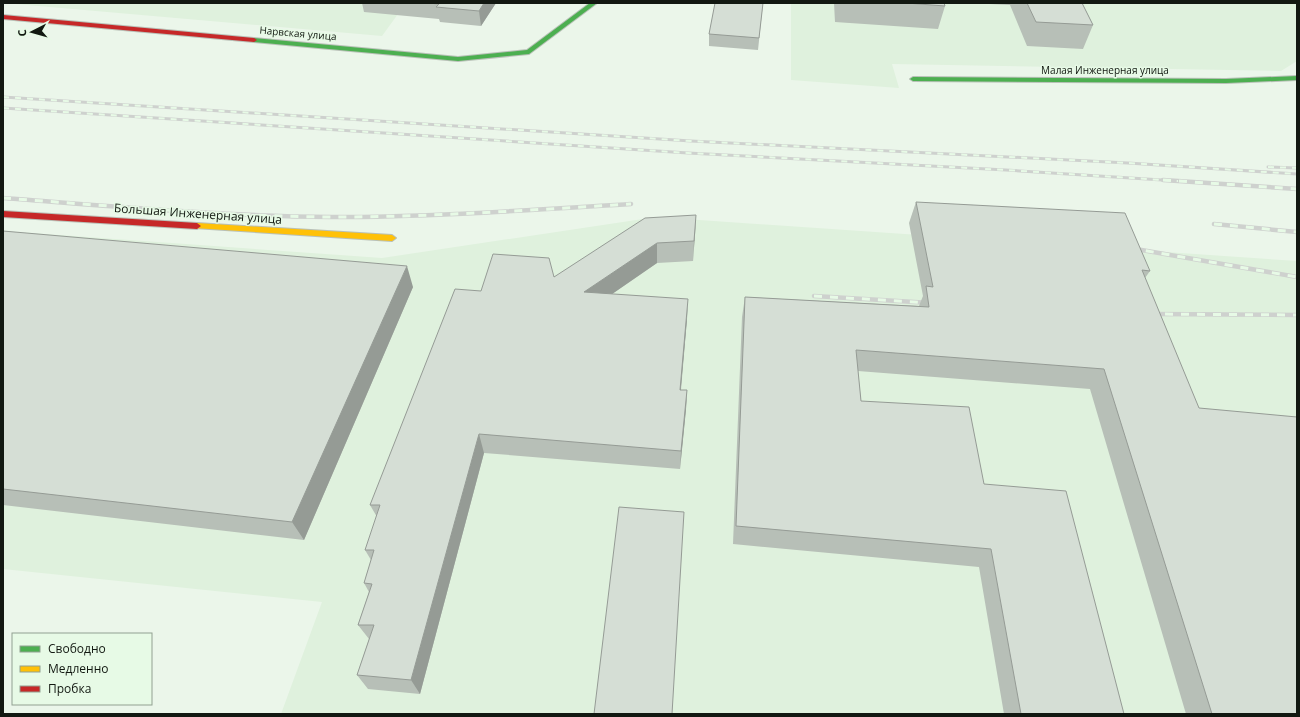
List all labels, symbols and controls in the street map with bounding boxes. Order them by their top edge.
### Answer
north arrow [12,12,52,52]
street label: Нарвская улица [259,23,337,43]
text: С [14,29,29,37]
street label: Малая Инженерная улица [1041,63,1169,77]
street label: Большая Инженерная улица [114,199,283,228]
legend [12,633,152,705]
text: Свободно [48,640,106,657]
text: Медленно [48,660,108,677]
text: Пробка [48,680,91,697]

